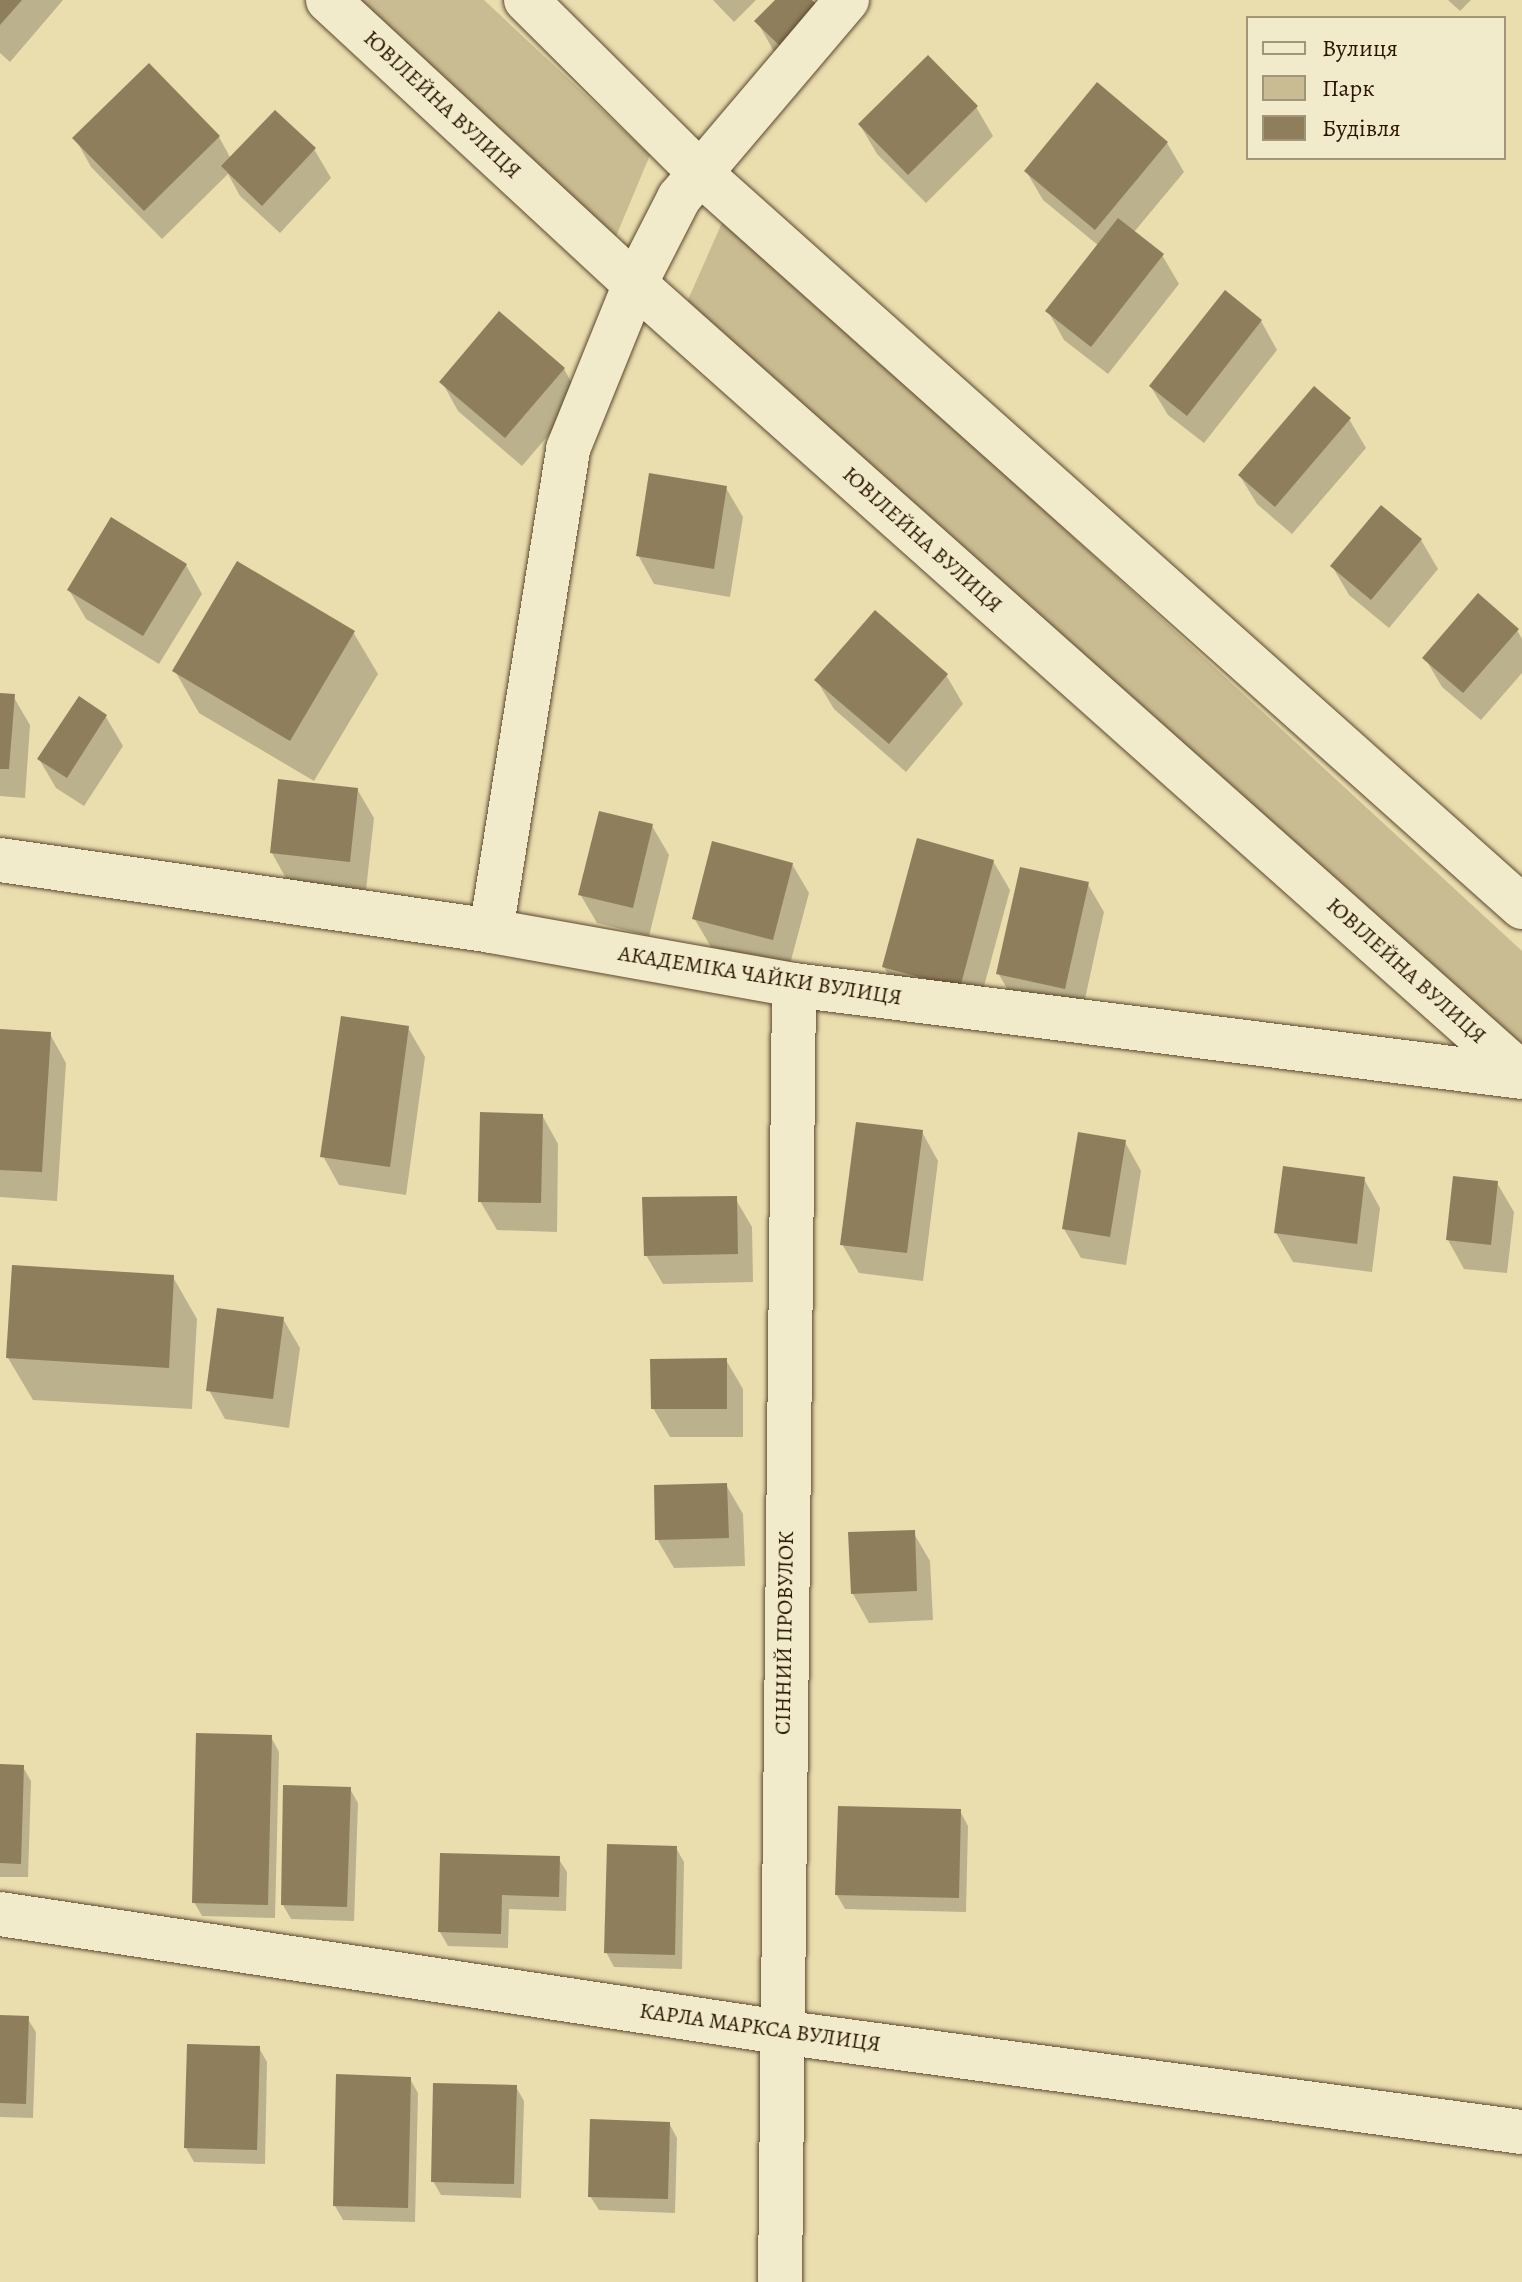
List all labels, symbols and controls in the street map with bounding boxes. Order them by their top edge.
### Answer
legend [1246,16,1506,160]
street label: ЮВІЛЕЙНА ВУЛИЦЯ [358,25,526,185]
text: Вулиця [1322,32,1398,64]
text: Парк [1322,72,1375,104]
text: Будівля [1322,112,1401,144]
street label: ЮВІЛЕЙНА ВУЛИЦЯ [837,461,1007,619]
street label: ЮВІЛЕЙНА ВУЛИЦЯ [1321,892,1491,1050]
street label: АКАДЕМІКА ЧАЙКИ ВУЛИЦЯ [616,941,904,1011]
street label: СІННИЙ ПРОВУЛОК [770,1531,800,1735]
street label: КАРЛА МАРКСА ВУЛИЦЯ [638,1998,882,2058]

